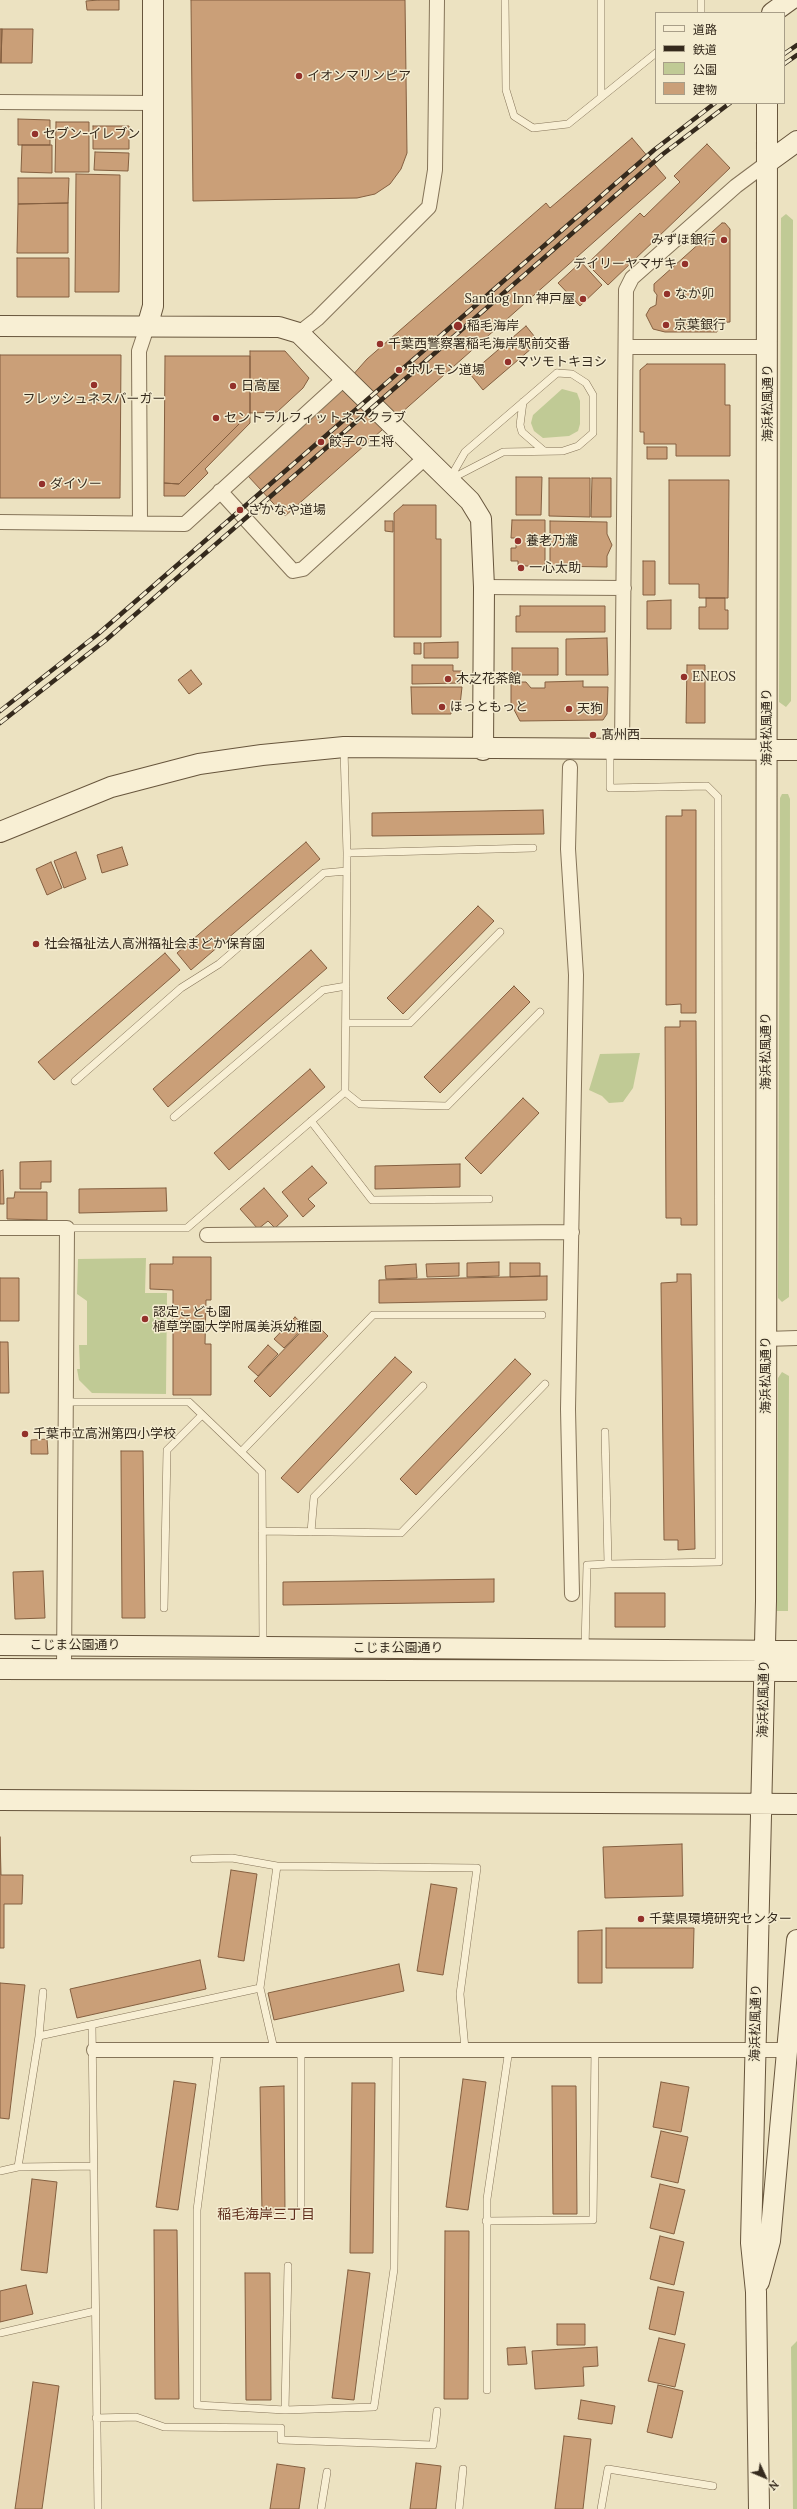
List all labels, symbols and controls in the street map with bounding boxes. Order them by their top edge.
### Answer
legend [655,12,785,104]
text: 道路 [693,22,717,37]
text: 鉄道 [693,42,717,57]
text: 公園 [693,62,717,77]
place label: イオンマリンピア [307,68,411,84]
marker: イオンマリンピア [294,71,304,81]
text: 建物 [693,82,717,97]
place label: セブン-イレブン [43,126,140,142]
marker: セブン-イレブン [30,129,40,139]
place label: みずほ銀行 [651,232,716,248]
marker: みずほ銀行 [719,235,729,245]
place label: デイリーヤマザキ [573,256,677,272]
marker: デイリーヤマザキ [680,259,690,269]
place label: なか卯 [675,286,714,302]
marker: なか卯 [662,289,672,299]
place label: Sandog Inn 神戸屋 [465,291,575,307]
marker: Sandog Inn 神戸屋 [578,294,588,304]
place label: 京葉銀行 [674,317,726,333]
place label: 稲毛海岸 [467,318,519,334]
marker: 稲毛海岸 [452,320,464,332]
marker: 京葉銀行 [661,320,671,330]
place label: 千葉西警察署稲毛海岸駅前交番 [388,336,570,352]
marker: 千葉西警察署稲毛海岸駅前交番 [375,339,385,349]
place label: マツモトキヨシ [516,354,607,370]
marker: マツモトキヨシ [503,357,513,367]
place label: ホルモン道場 [407,362,485,378]
street label: 海浜松風通り [760,364,776,442]
marker: ホルモン道場 [394,365,404,375]
place label: 日高屋 [241,378,280,394]
marker: フレッシュネスバーガー [89,380,99,390]
marker: 日高屋 [228,381,238,391]
place label: フレッシュネスバーガー [23,391,165,407]
place label: セントラルフィットネスクラブ [224,410,406,426]
marker: セントラルフィットネスクラブ [211,413,221,423]
place label: 餃子の王将 [329,434,394,450]
marker: 餃子の王将 [316,437,326,447]
place label: ダイソー [50,476,102,492]
marker: ダイソー [37,479,47,489]
place label: さかなや道場 [248,502,326,518]
marker: さかなや道場 [235,505,245,515]
place label: 養老乃瀧 [526,533,578,549]
marker: 養老乃瀧 [513,536,523,546]
place label: 一心太助 [529,560,581,576]
marker: 一心太助 [516,563,526,573]
place label: ENEOS [692,669,736,685]
place label: 木之花茶館 [456,671,521,687]
marker: ENEOS [679,672,689,682]
marker: 木之花茶館 [443,674,453,684]
street label: 海浜松風通り [759,688,775,766]
place label: ほっともっと [450,699,528,715]
place label: 天狗 [577,701,603,717]
marker: ほっともっと [437,702,447,712]
marker: 天狗 [564,704,574,714]
place label: 髙州西 [601,727,640,743]
marker: 髙州西 [588,730,598,740]
place label: 社会福祉法人高洲福祉会まどか保育園 [44,936,265,952]
marker: 社会福祉法人高洲福祉会まどか保育園 [31,939,41,949]
street label: 海浜松風通り [758,1012,774,1090]
place label: 認定こども園 植草学園大学附属美浜幼稚園 [153,1304,322,1335]
marker: 認定こども園 植草学園大学附属美浜幼稚園 [140,1314,150,1324]
street label: 海浜松風通り [758,1336,774,1414]
place label: 千葉市立高洲第四小学校 [33,1426,176,1442]
marker: 千葉市立高洲第四小学校 [20,1429,30,1439]
street label: こじま公園通り [30,1637,120,1653]
street label: こじま公園通り [353,1640,443,1656]
street label: 海浜松風通り [756,1660,772,1738]
place label: 千葉県環境研究センター [649,1911,792,1927]
marker: 千葉県環境研究センター [636,1914,646,1924]
street label: 海浜松風通り [748,1984,764,2062]
district label: 稲毛海岸三丁目 [217,2207,315,2223]
north arrow [745,2457,785,2497]
text: N [766,2477,782,2493]

